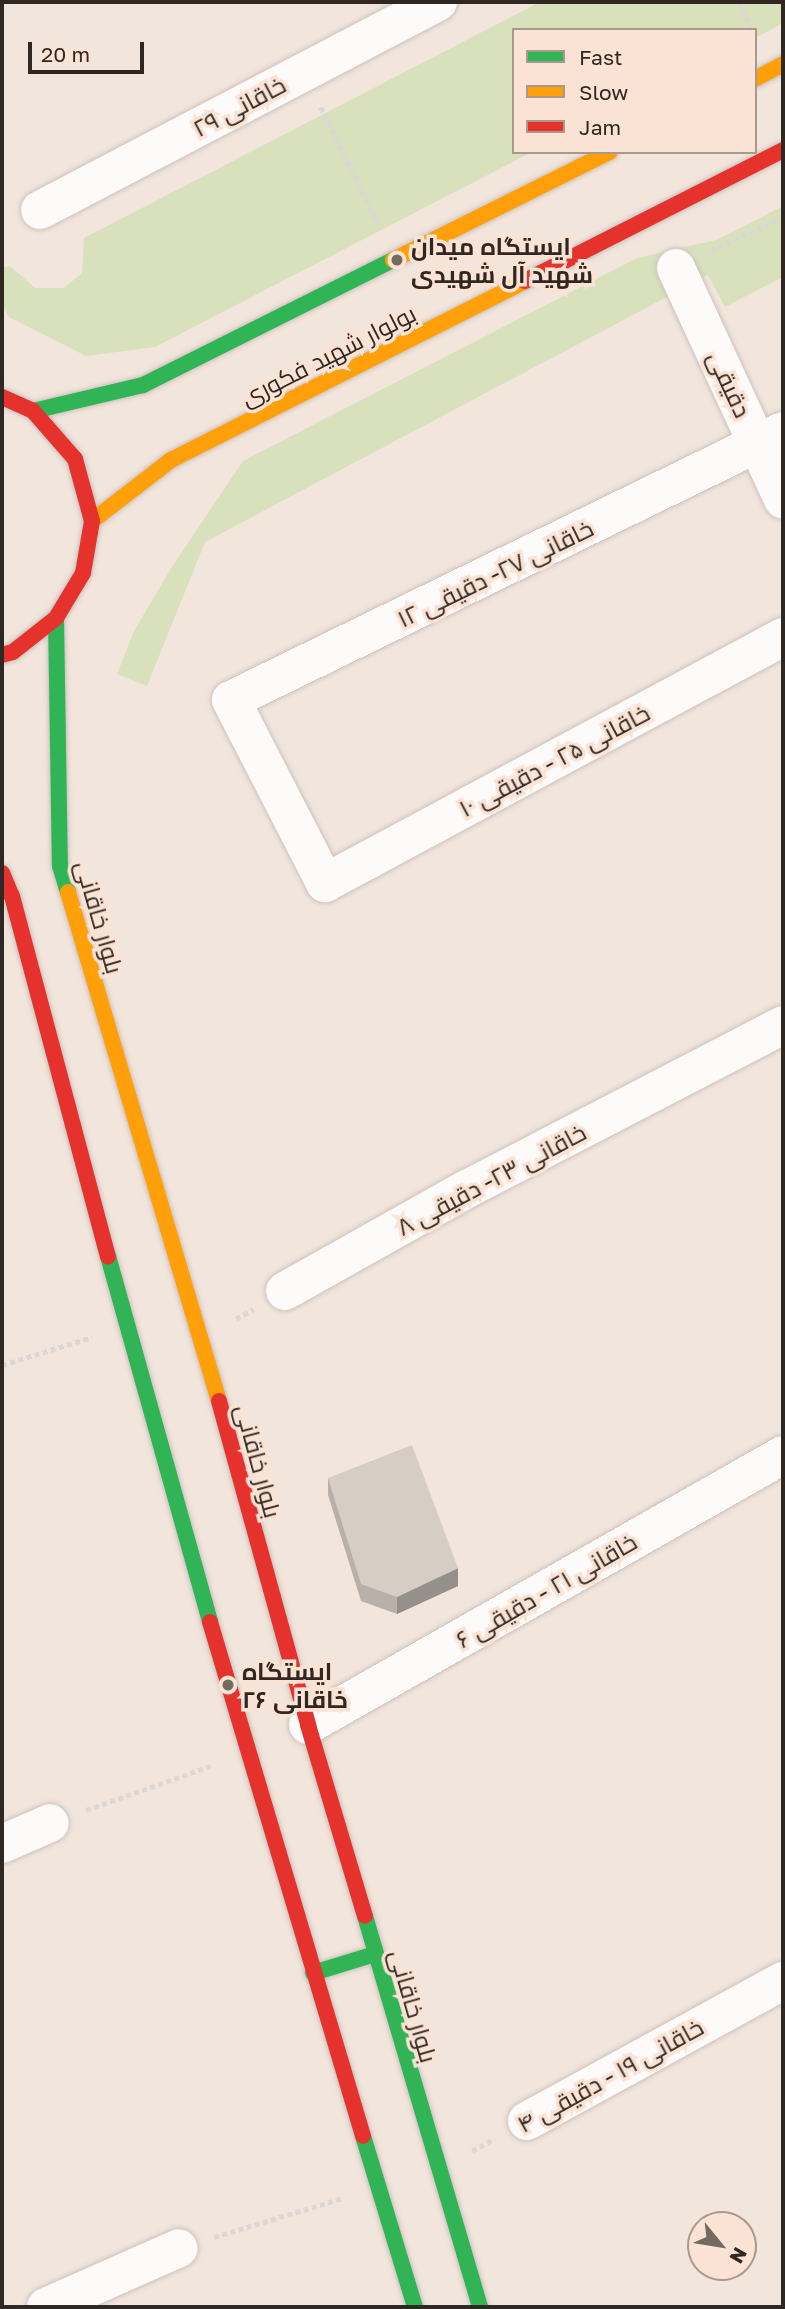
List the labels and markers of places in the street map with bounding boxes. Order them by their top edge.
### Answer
place label: ایستگاه میدان شهید آل شهیدی [411,232,593,288]
marker: ایستگاه میدان شهید آل شهیدی [389,252,405,268]
place label: ایستگاه خاقانی ٢۶ [242,1657,348,1713]
marker: ایستگاه خاقانی ٢۶ [220,1677,236,1693]

